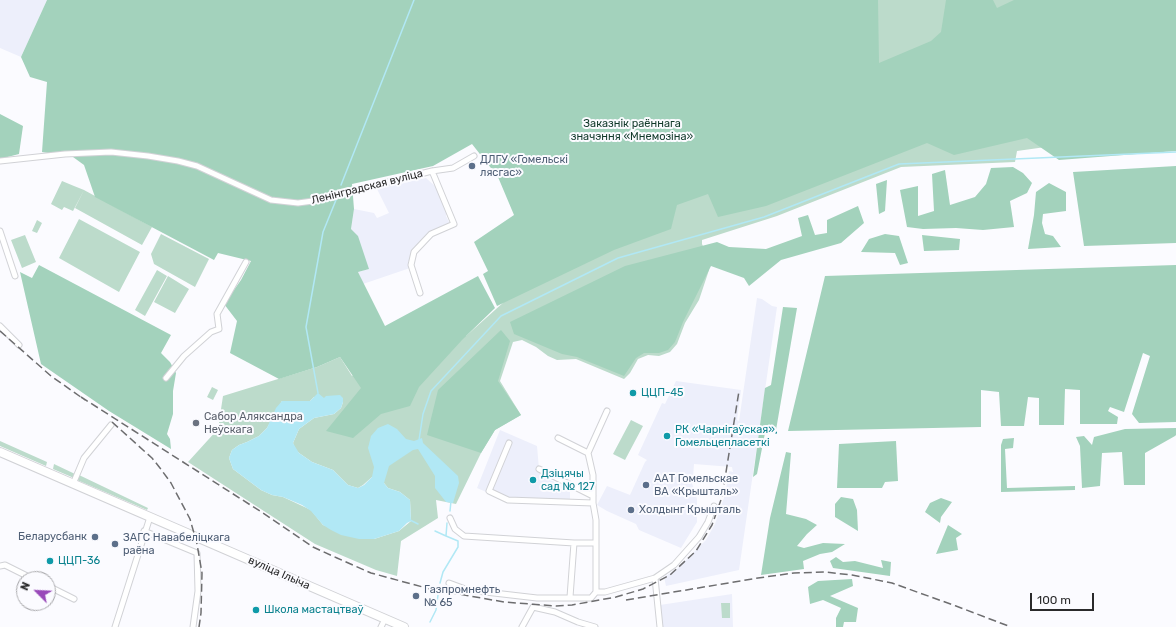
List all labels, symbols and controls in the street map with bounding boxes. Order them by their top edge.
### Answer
park label: Заказнік раённага значэння «Мнемозіна» [571,117,693,143]
place label: ДЛГУ «Гомельскі лясгас» [480,153,568,179]
marker: ДЛГУ «Гомельскі лясгас» [467,161,477,171]
street label: Ленінградская вуліца [310,167,424,207]
place label: ЦЦП-45 [641,386,684,400]
marker: ЦЦП-45 [628,388,638,398]
place label: Сабор Аляксандра Неўскага [204,410,303,436]
marker: Сабор Аляксандра Неўскага [191,418,201,428]
place label: РК «Чарнігаўская», Гомельцепласеткі [675,423,778,449]
marker: РК «Чарнігаўская», Гомельцепласеткі [662,431,672,441]
place label: Дзіцячы сад № 127 [541,467,595,493]
place label: ААТ Гомельскае ВА «Крышталь» [654,472,738,498]
marker: Дзіцячы сад № 127 [528,475,538,485]
marker: ААТ Гомельскае ВА «Крышталь» [641,480,651,490]
place label: Холдынг Крышталь [639,503,741,517]
marker: Холдынг Крышталь [626,505,636,515]
place label: Беларусбанк [18,530,87,544]
place label: ЗАГС Навабеліцкага раёна [123,531,230,557]
marker: Беларусбанк [90,532,100,542]
marker: ЗАГС Навабеліцкага раёна [110,539,120,549]
place label: ЦЦП-36 [58,554,100,568]
street label: вуліца Ільіча [246,554,312,592]
marker: ЦЦП-36 [45,556,55,566]
north arrow [16,571,56,611]
text: N [18,580,33,593]
place label: Газпромнефть № 65 [424,583,500,609]
scale bar [1032,585,1096,611]
marker: Газпромнефть № 65 [411,591,421,601]
text: 100 m [1037,593,1071,607]
place label: Школа мастацтваў [264,603,364,617]
marker: Школа мастацтваў [251,605,261,615]

